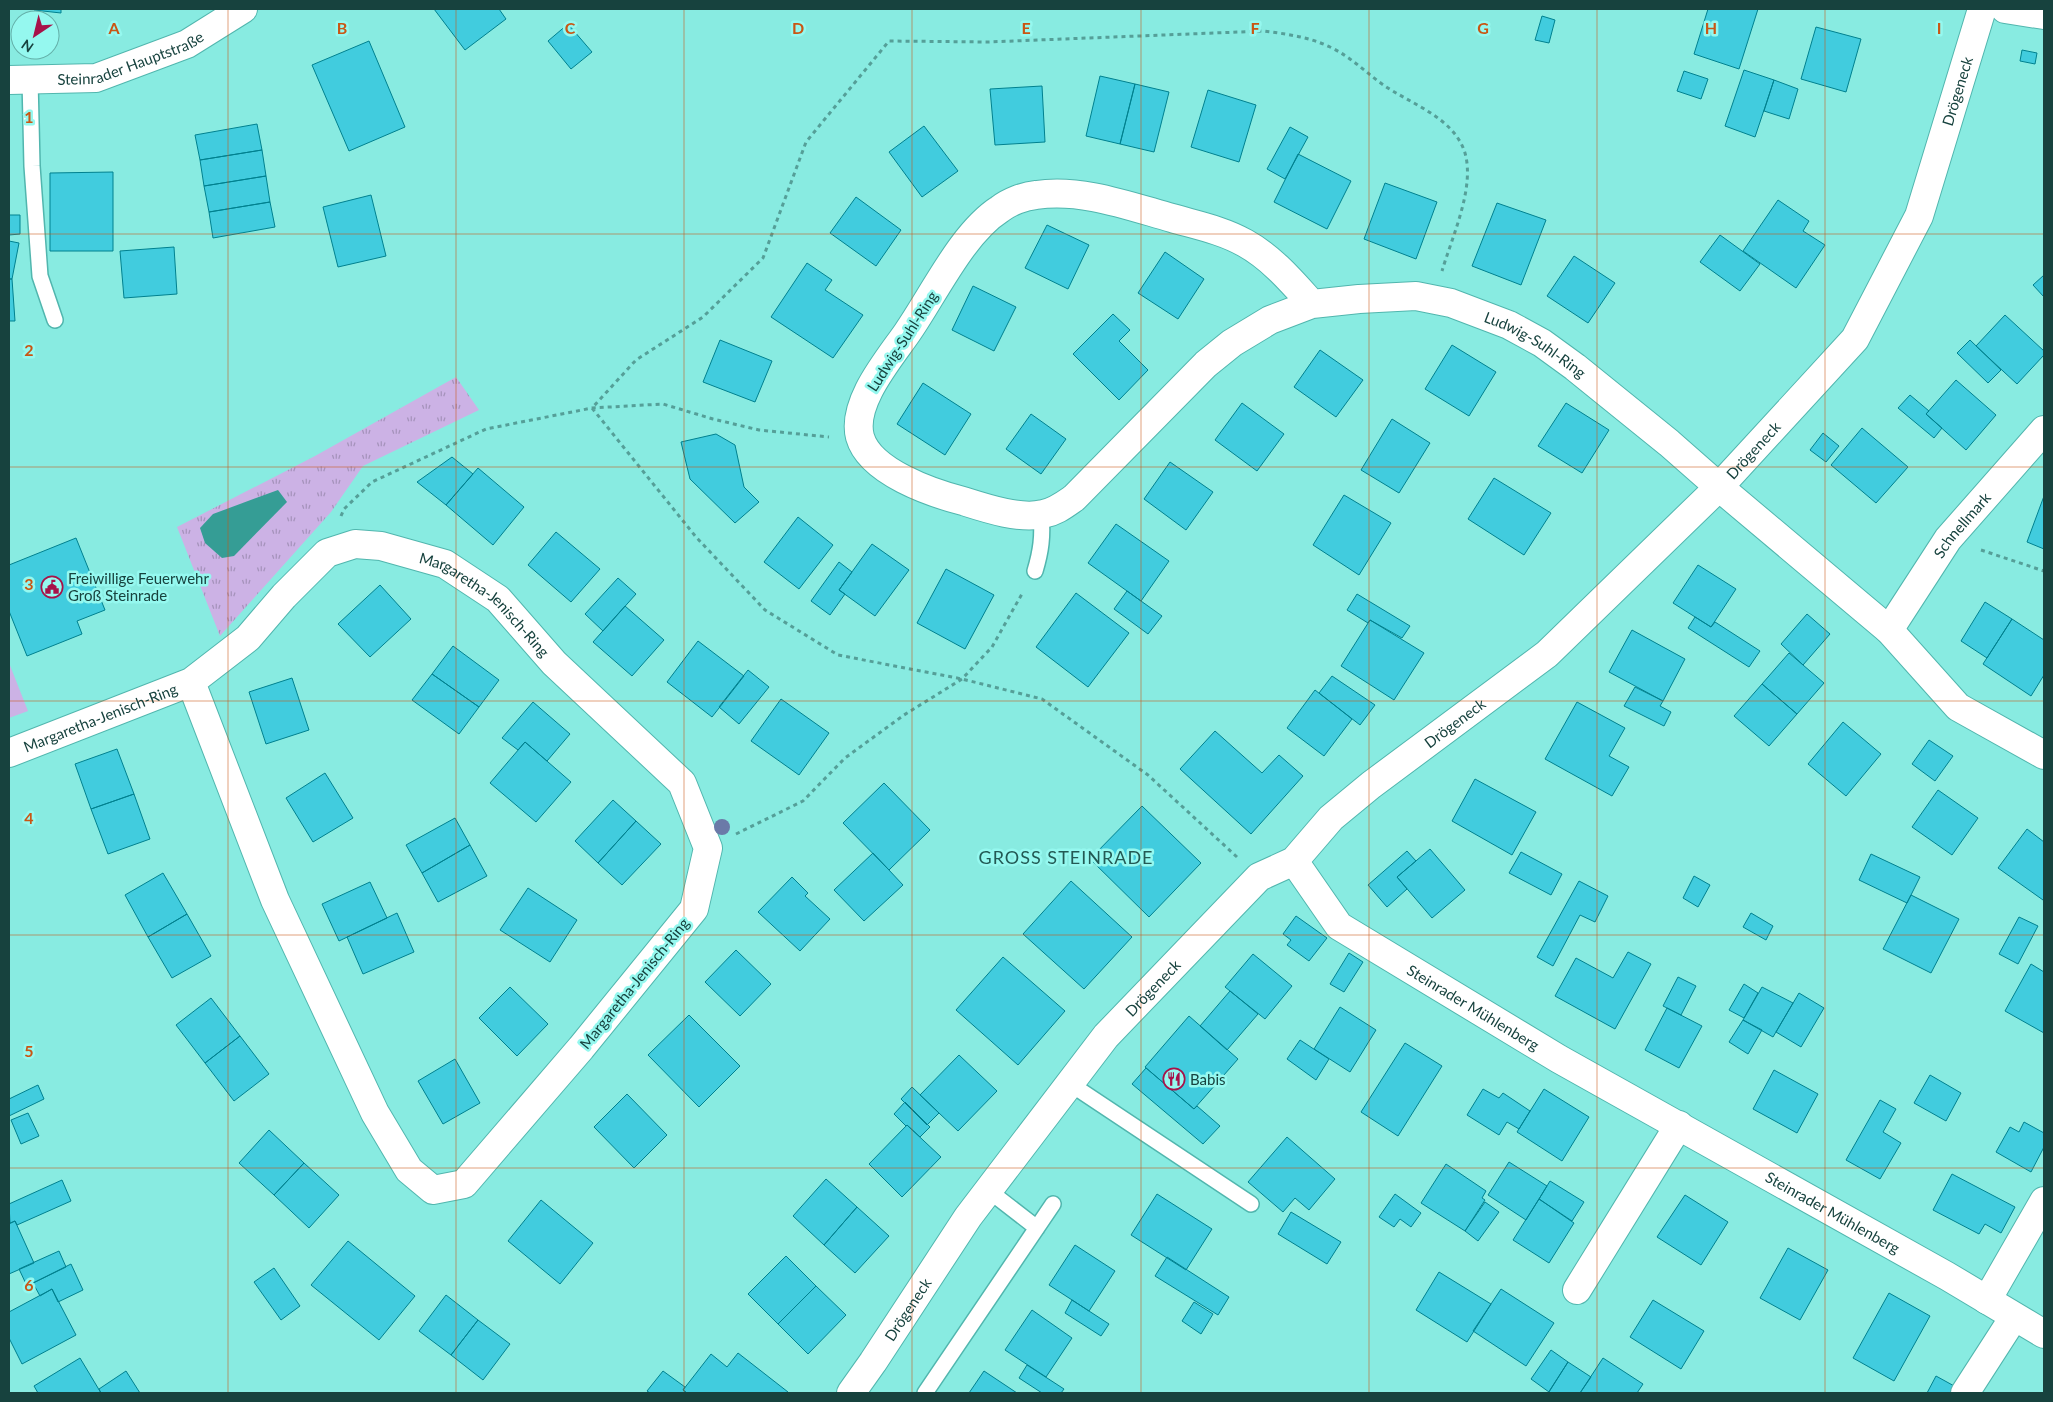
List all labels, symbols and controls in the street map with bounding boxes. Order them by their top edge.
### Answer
north arrow [10,10,60,60]
text: A [107,18,120,37]
text: B [337,18,347,37]
text: C [565,18,576,37]
text: D [792,18,804,37]
text: E [1021,18,1031,37]
text: F [1250,18,1260,37]
text: G [1477,18,1489,37]
text: H [1705,18,1717,37]
text: I [1937,18,1941,37]
street label: Steinrader Hauptstraße [57,27,207,88]
text: N [18,36,37,56]
street label: Drögeneck [1938,54,1976,128]
text: 1 [24,107,34,126]
street label: Ludwig-Suhl-Ring [863,287,941,394]
street label: Ludwig-Suhl-Ring [1482,307,1590,382]
text: 2 [24,340,34,359]
street label: Drögeneck [1722,417,1784,483]
street label: Schnellmark [1929,488,1994,561]
street label: Margaretha-Jenisch-Ring [417,548,553,661]
place label: Freiwillige Feuerwehr Groß Steinrade [68,569,209,604]
text: 3 [24,574,34,593]
public building icon: Freiwillige Feuerwehr Groß Steinrade [40,575,64,599]
street label: Margaretha-Jenisch-Ring [21,679,180,755]
street label: Drögeneck [1421,694,1489,751]
text: 4 [24,808,34,827]
district label: GROSS STEINRADE [979,846,1153,868]
street label: Margaretha-Jenisch-Ring [576,914,693,1052]
street label: Drögeneck [1121,955,1184,1020]
street label: Steinrader Mühlenberg [1404,960,1543,1054]
text: 5 [24,1041,34,1060]
restaurant icon: Babis [1162,1067,1186,1091]
place label: Babis [1190,1070,1226,1088]
street label: Steinrader Mühlenberg [1763,1167,1903,1257]
street label: Drögeneck [880,1274,935,1344]
text: 6 [24,1275,34,1294]

